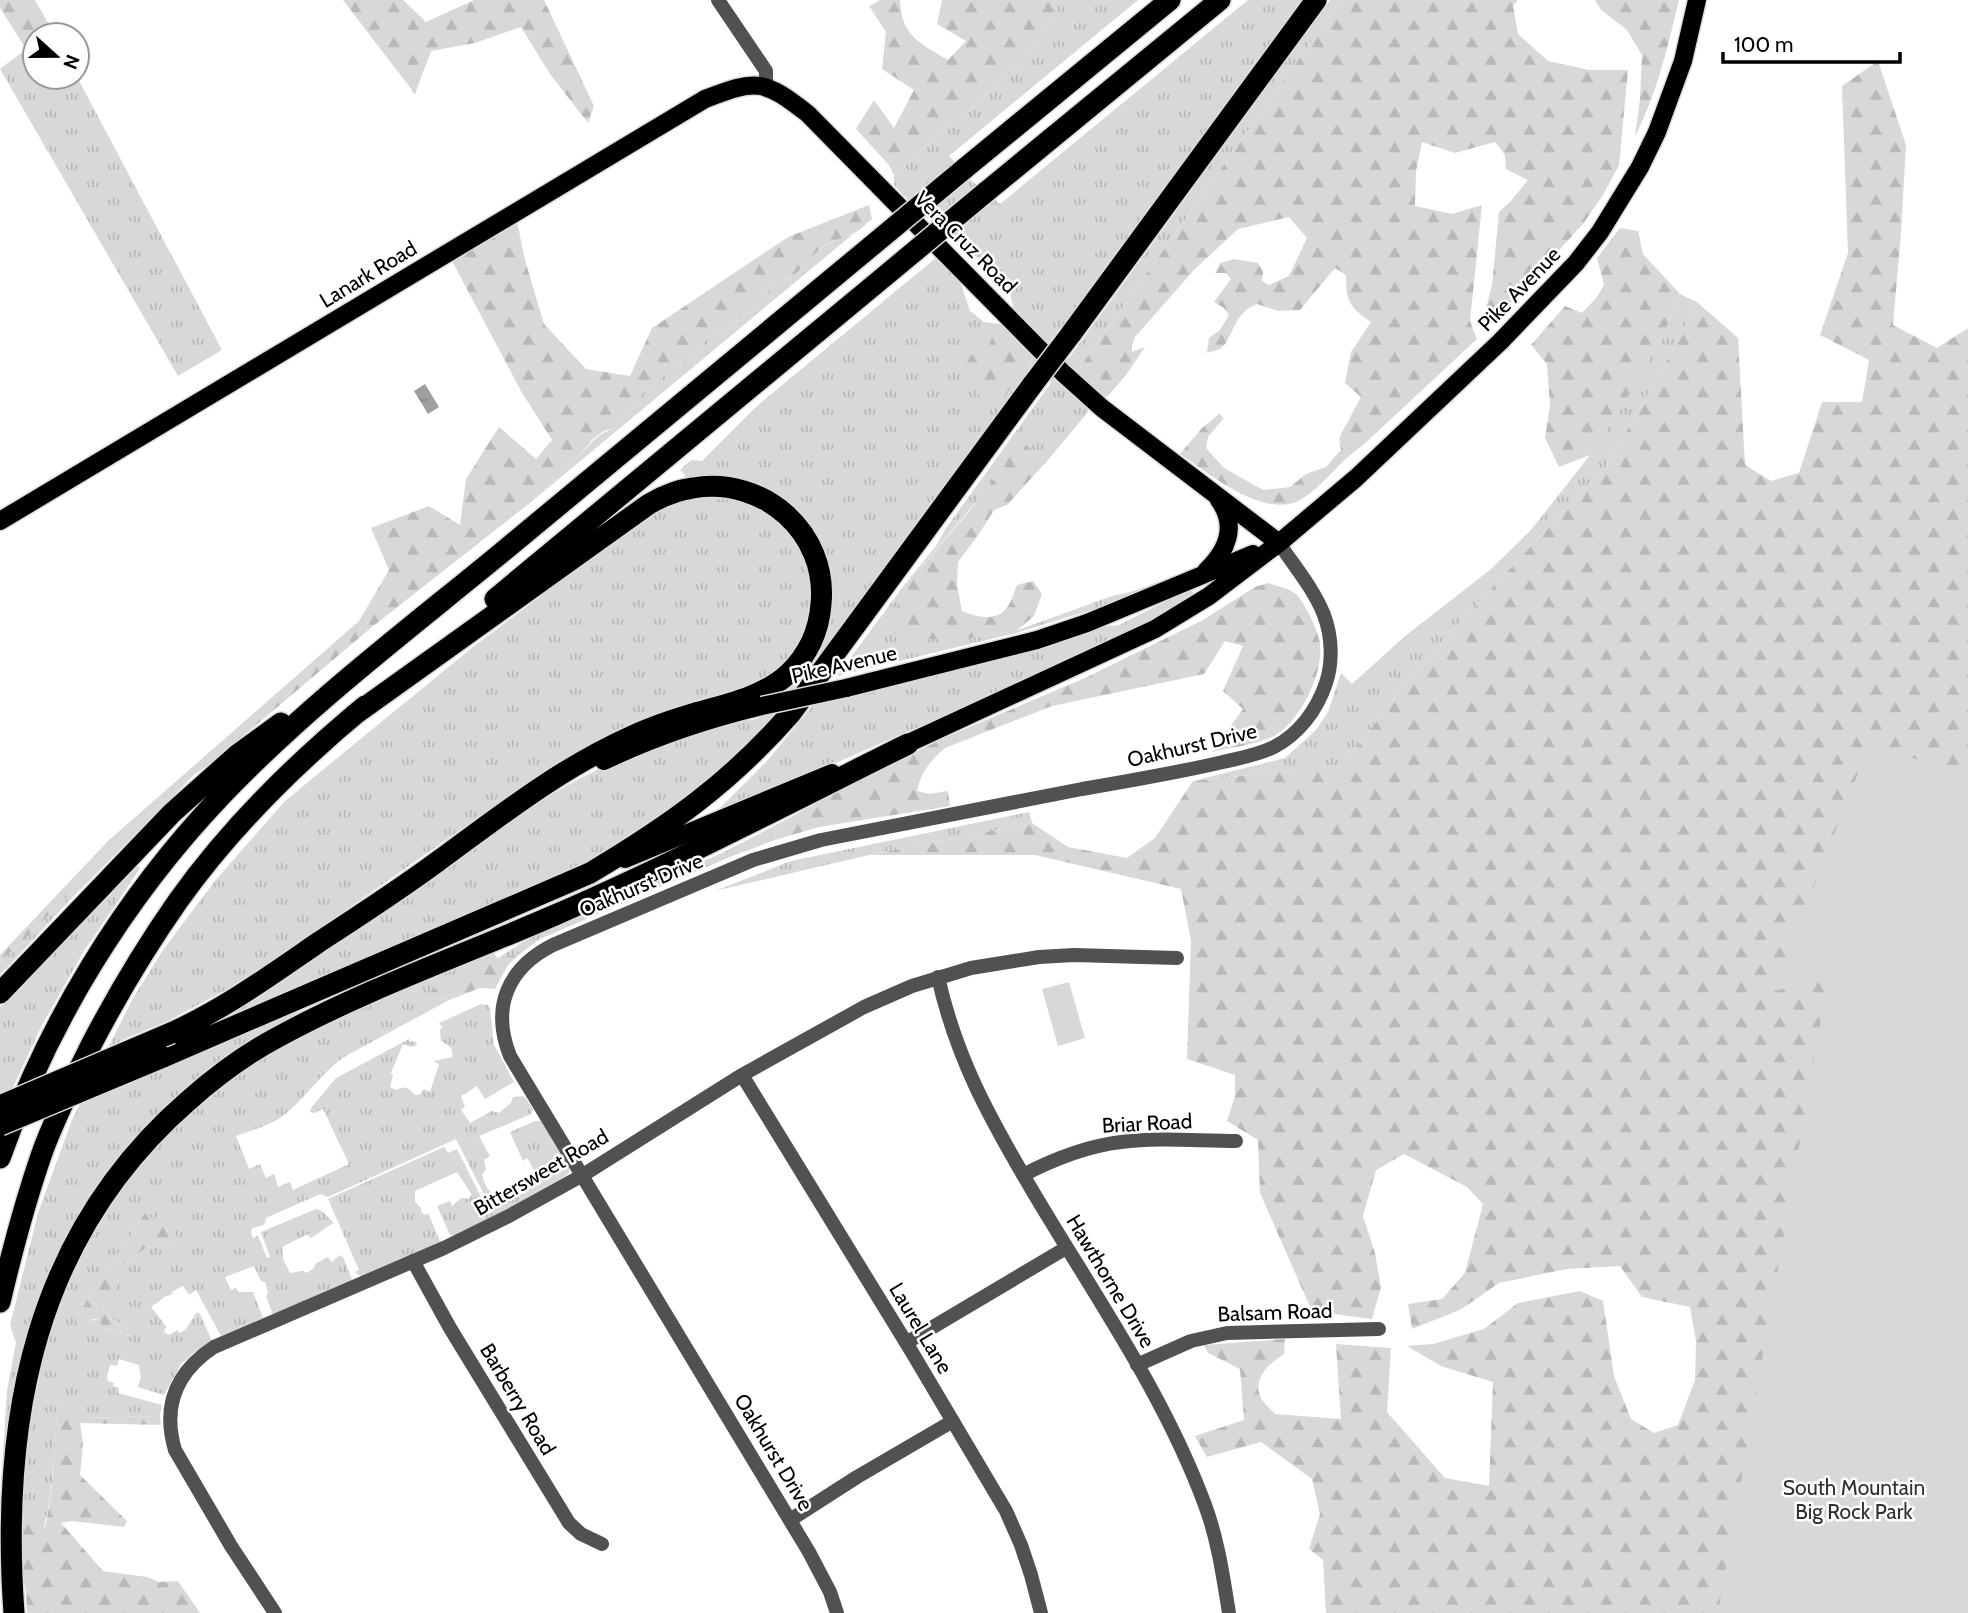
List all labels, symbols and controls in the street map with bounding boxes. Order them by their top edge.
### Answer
north arrow [21,21,91,91]
scale bar [1723,21,1900,65]
text: 100 m [1734,32,1793,57]
text: N [58,52,85,72]
street label: Vera Cruz Road [910,186,1022,298]
street label: Lanark Road [315,235,421,313]
street label: Pike Avenue [1473,242,1565,336]
street label: Pike Avenue [789,640,899,688]
street label: Oakhurst Drive [1125,718,1259,772]
street label: Oakhurst Drive [575,848,707,922]
street label: Briar Road [1101,1108,1193,1138]
street label: Bittersweet Road [469,1123,613,1221]
street label: Hawthorne Drive [1061,1210,1161,1352]
street label: Laurel Lane [884,1278,958,1378]
street label: Balsam Road [1217,1298,1333,1326]
street label: Barberry Road [475,1339,561,1459]
street label: Oakhurst Drive [729,1389,819,1515]
park label: South Mountain Big Rock Park [1783,1475,1925,1524]

